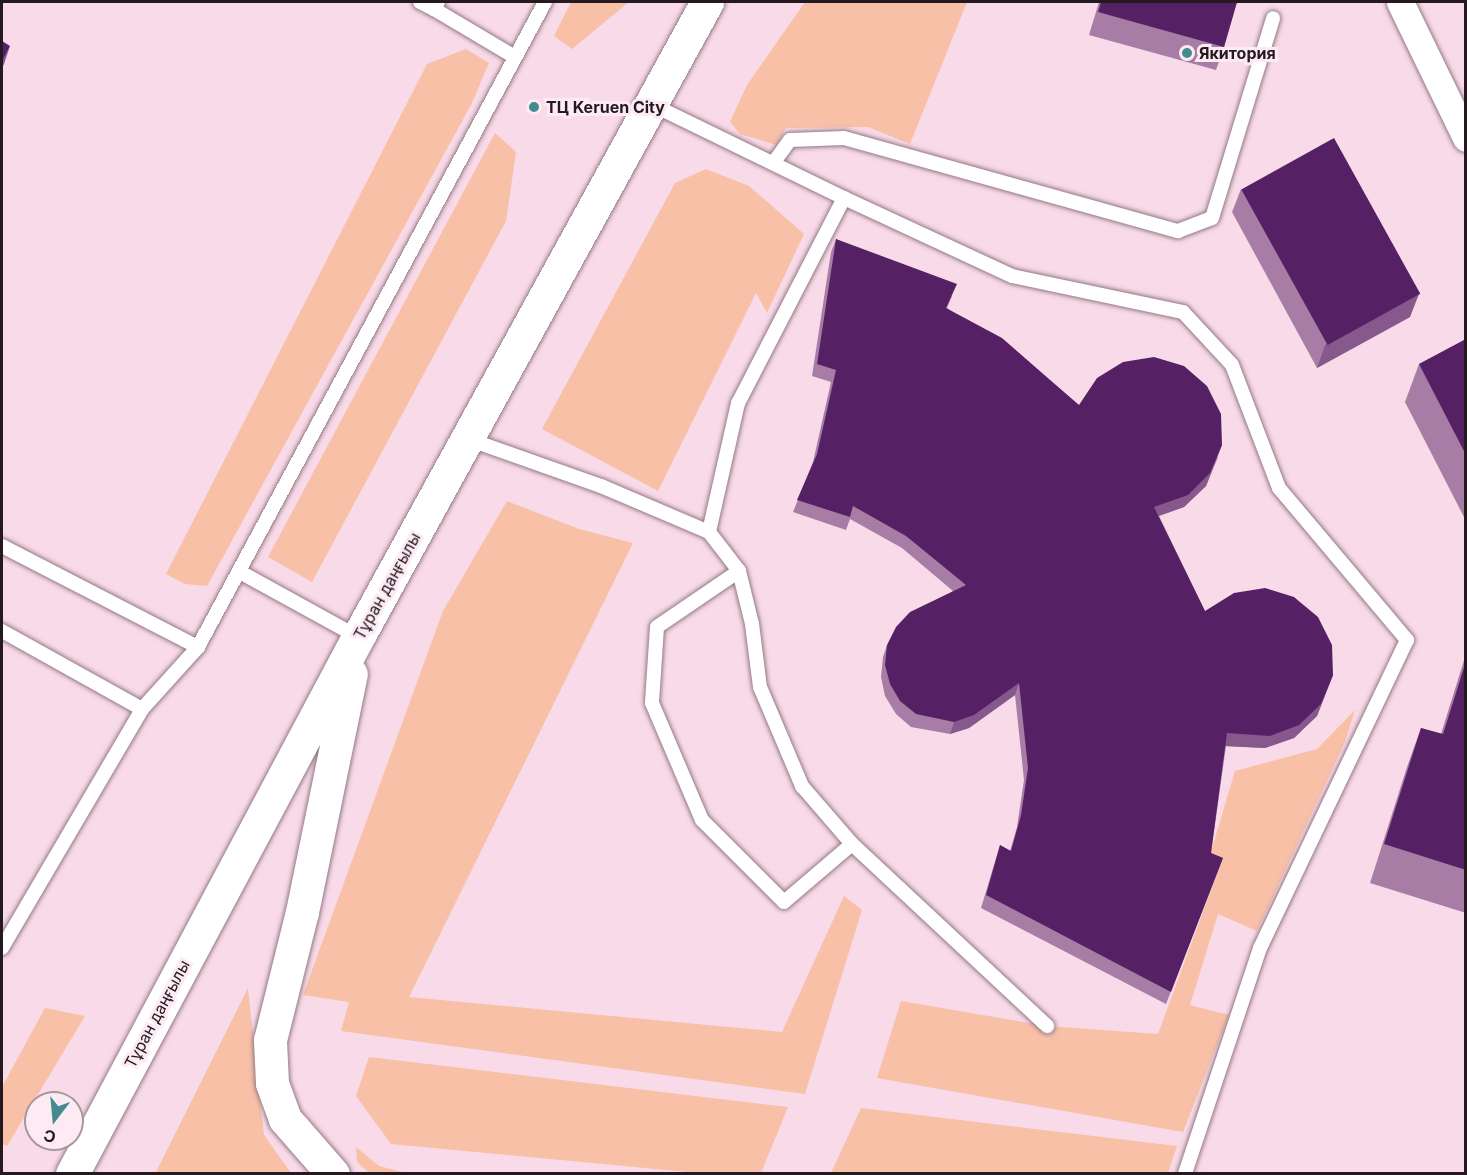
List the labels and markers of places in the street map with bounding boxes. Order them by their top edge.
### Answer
place label: Якитория [1199,43,1276,63]
marker: Якитория [1180,46,1194,60]
place label: ТЦ Keruen City [546,97,665,117]
marker: ТЦ Keruen City [527,100,541,114]

